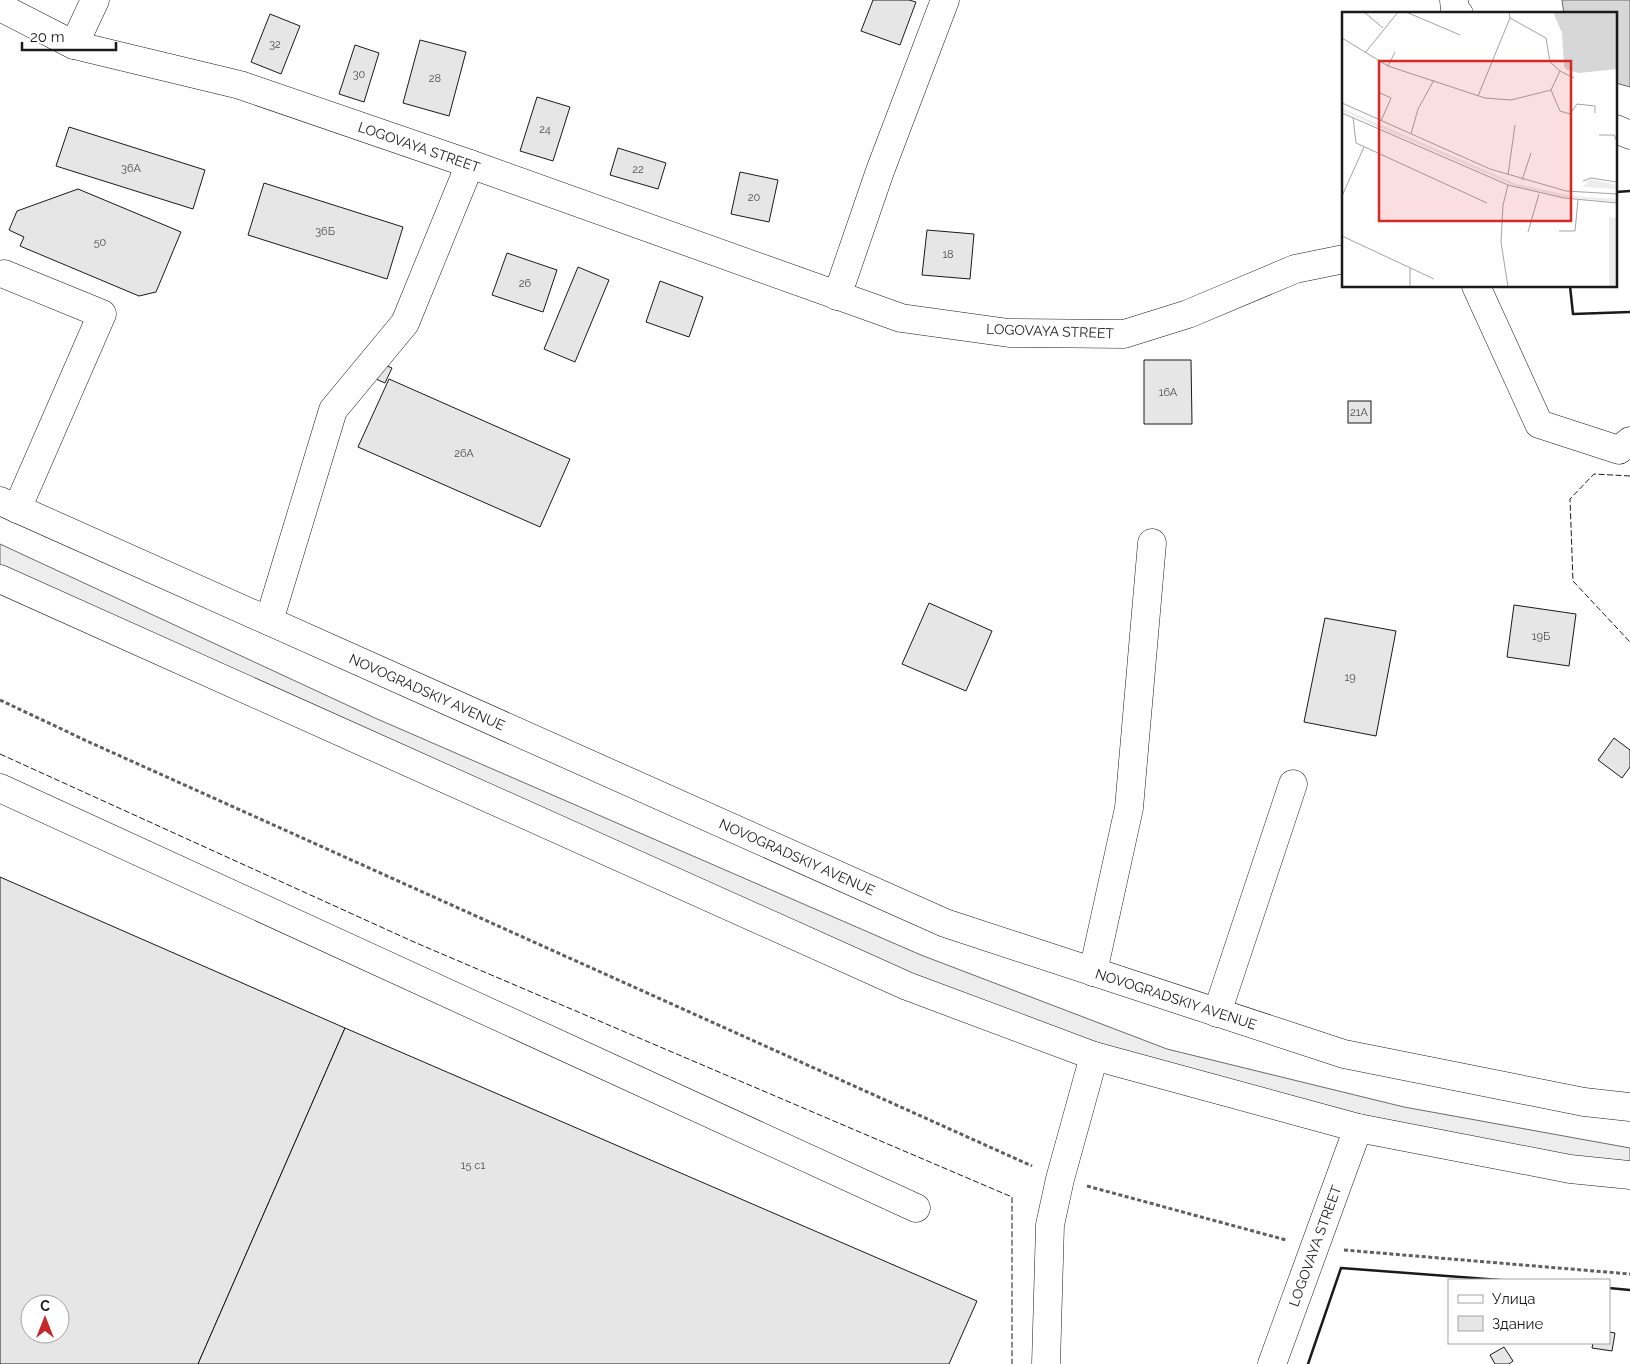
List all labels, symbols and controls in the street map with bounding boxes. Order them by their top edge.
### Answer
inset map [1342,12,1618,288]
scale bar [22,20,116,52]
text: 20 m [30,28,65,46]
house number: 32 [269,38,281,51]
house number: 30 [353,68,366,81]
house number: 28 [429,72,441,85]
street label: LOGOVAYA STREET [356,119,482,176]
house number: 24 [539,123,551,136]
house number: 36А [121,162,141,175]
house number: 22 [632,163,644,176]
house number: 20 [748,191,760,204]
house number: 36Б [315,225,335,238]
house number: 50 [94,236,107,249]
house number: 18 [942,248,954,261]
house number: 26 [519,277,532,290]
street label: LOGOVAYA STREET [986,321,1115,341]
house number: 16А [1159,386,1178,399]
house number: 21А [1350,406,1369,419]
house number: 26А [454,447,474,460]
house number: 19Б [1532,630,1550,643]
street label: NOVOGRADSKIY AVENUE [347,650,507,734]
house number: 19 [1344,671,1356,684]
street label: NOVOGRADSKIY AVENUE [717,815,877,899]
street label: NOVOGRADSKIY AVENUE [1093,965,1259,1033]
house number: 15 с1 [461,1159,485,1172]
street label: LOGOVAYA STREET [1286,1183,1345,1309]
legend [1448,1279,1610,1344]
text: Улица [1492,1290,1536,1308]
north arrow [20,1294,70,1344]
text: С [40,1298,50,1314]
text: Здание [1492,1315,1544,1333]

